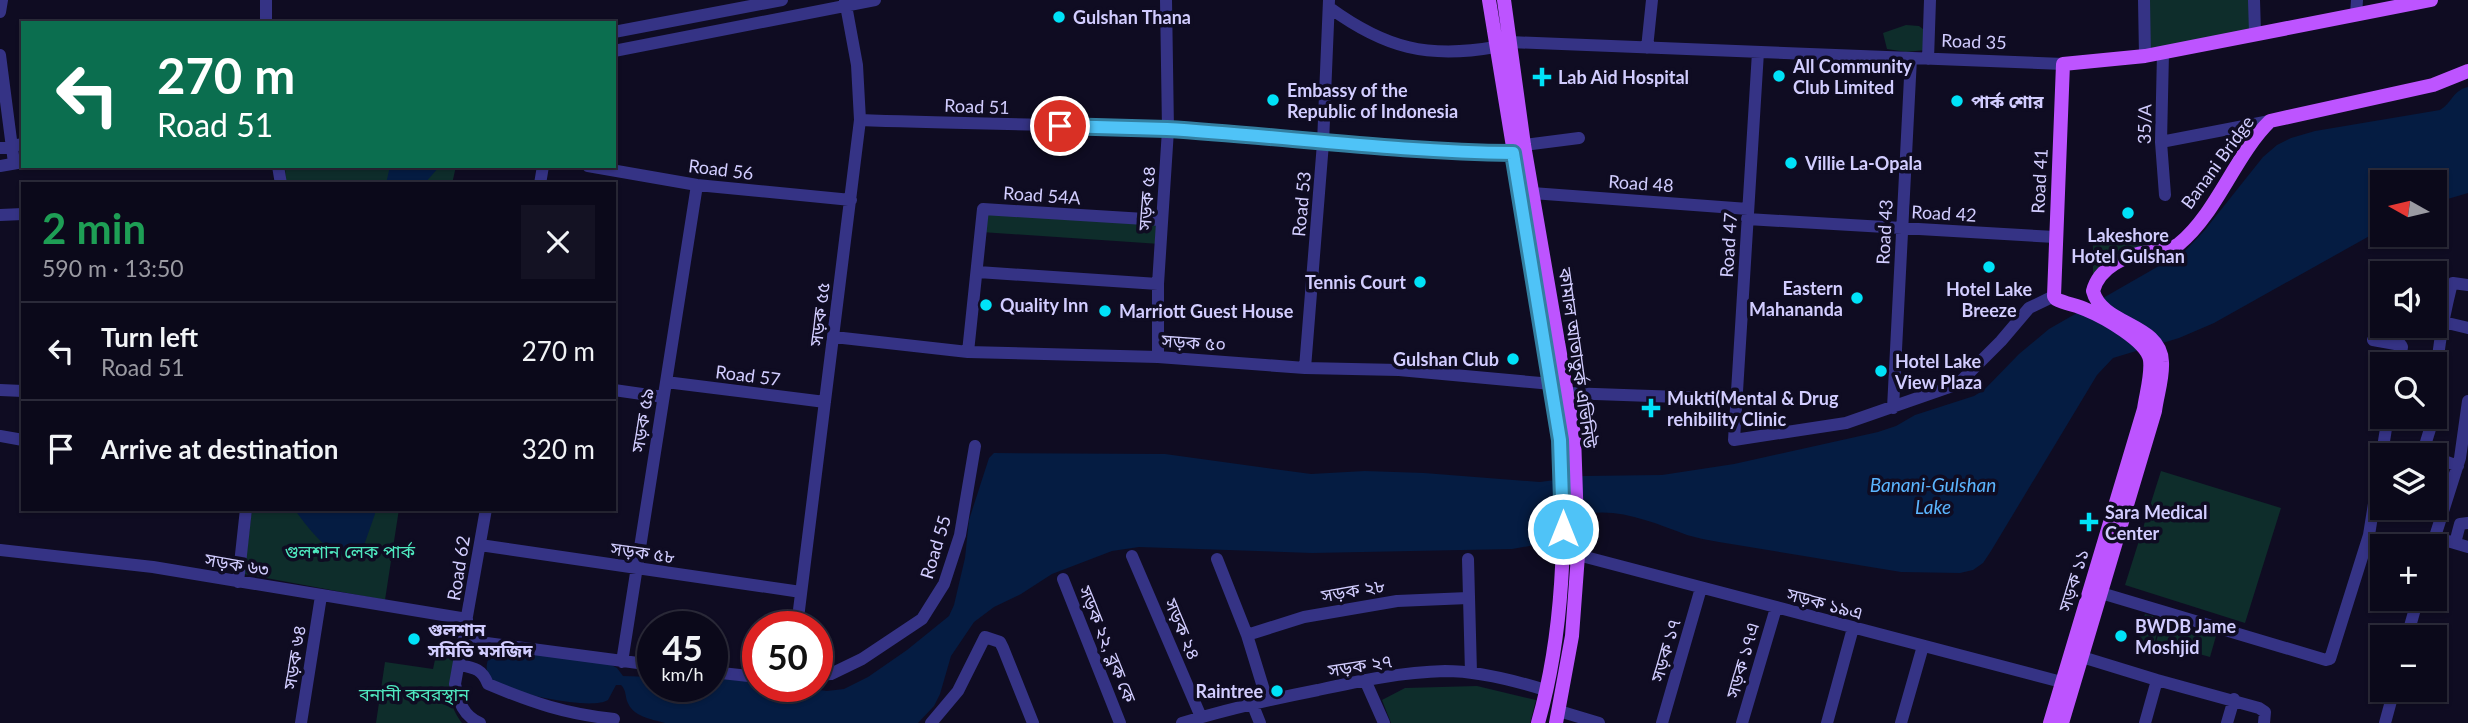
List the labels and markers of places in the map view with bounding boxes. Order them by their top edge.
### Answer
place label: Gulshan Thana [1073,6,1191,28]
marker: Gulshan Thana [1051,9,1067,25]
place label: All Community Club Limited [1792,55,1913,98]
place label: Lab Aid Hospital [1558,66,1689,88]
marker: Lab Aid Hospital [1532,67,1552,87]
marker: All Community Club Limited [1771,68,1787,84]
place label: Embassy of the Republic of Indonesia [1287,79,1458,122]
place label: পার্ক শোর [1971,90,2045,112]
marker: Embassy of the Republic of Indonesia [1265,92,1281,108]
marker: পার্ক শোর [1949,93,1965,109]
pin [1030,96,1090,156]
place label: Villie La-Opala [1804,152,1922,174]
marker: Villie La-Opala [1783,155,1799,171]
marker: Lakeshore Hotel Gulshan [2120,205,2136,221]
place label: Lakeshore Hotel Gulshan [2071,224,2185,267]
marker: Hotel Lake Breeze [1981,259,1997,275]
place label: Tennis Court [1305,271,1406,293]
marker: Tennis Court [1412,274,1428,290]
place label: Eastern Mahananda [1749,277,1843,320]
place label: Hotel Lake Breeze [1946,278,2032,321]
marker: Eastern Mahananda [1849,290,1865,306]
place label: Quality Inn [1000,294,1088,316]
marker: Quality Inn [978,297,994,313]
place label: Marriott Guest House [1119,300,1294,322]
marker: Marriott Guest House [1097,303,1113,319]
place label: Gulshan Club [1393,348,1499,370]
place label: Hotel Lake View Plaza [1894,350,1982,393]
marker: Gulshan Club [1505,351,1521,367]
marker: Hotel Lake View Plaza [1873,363,1889,379]
place label: Mukti(Mental & Drug rehibility Clinic [1667,387,1839,430]
marker: Mukti(Mental & Drug rehibility Clinic [1641,398,1661,418]
place label: Sara Medical Center [2105,501,2207,544]
marker: Sara Medical Center [2079,512,2099,532]
place label: BWDB Jame Moshjid [2135,615,2237,658]
place label: গুলশান সমিতি মসজিদ [427,618,533,661]
marker: BWDB Jame Moshjid [2113,628,2129,644]
marker: গুলশান সমিতি মসজিদ [406,631,422,647]
place label: Raintree [1195,680,1263,702]
marker: Raintree [1269,683,1285,699]

